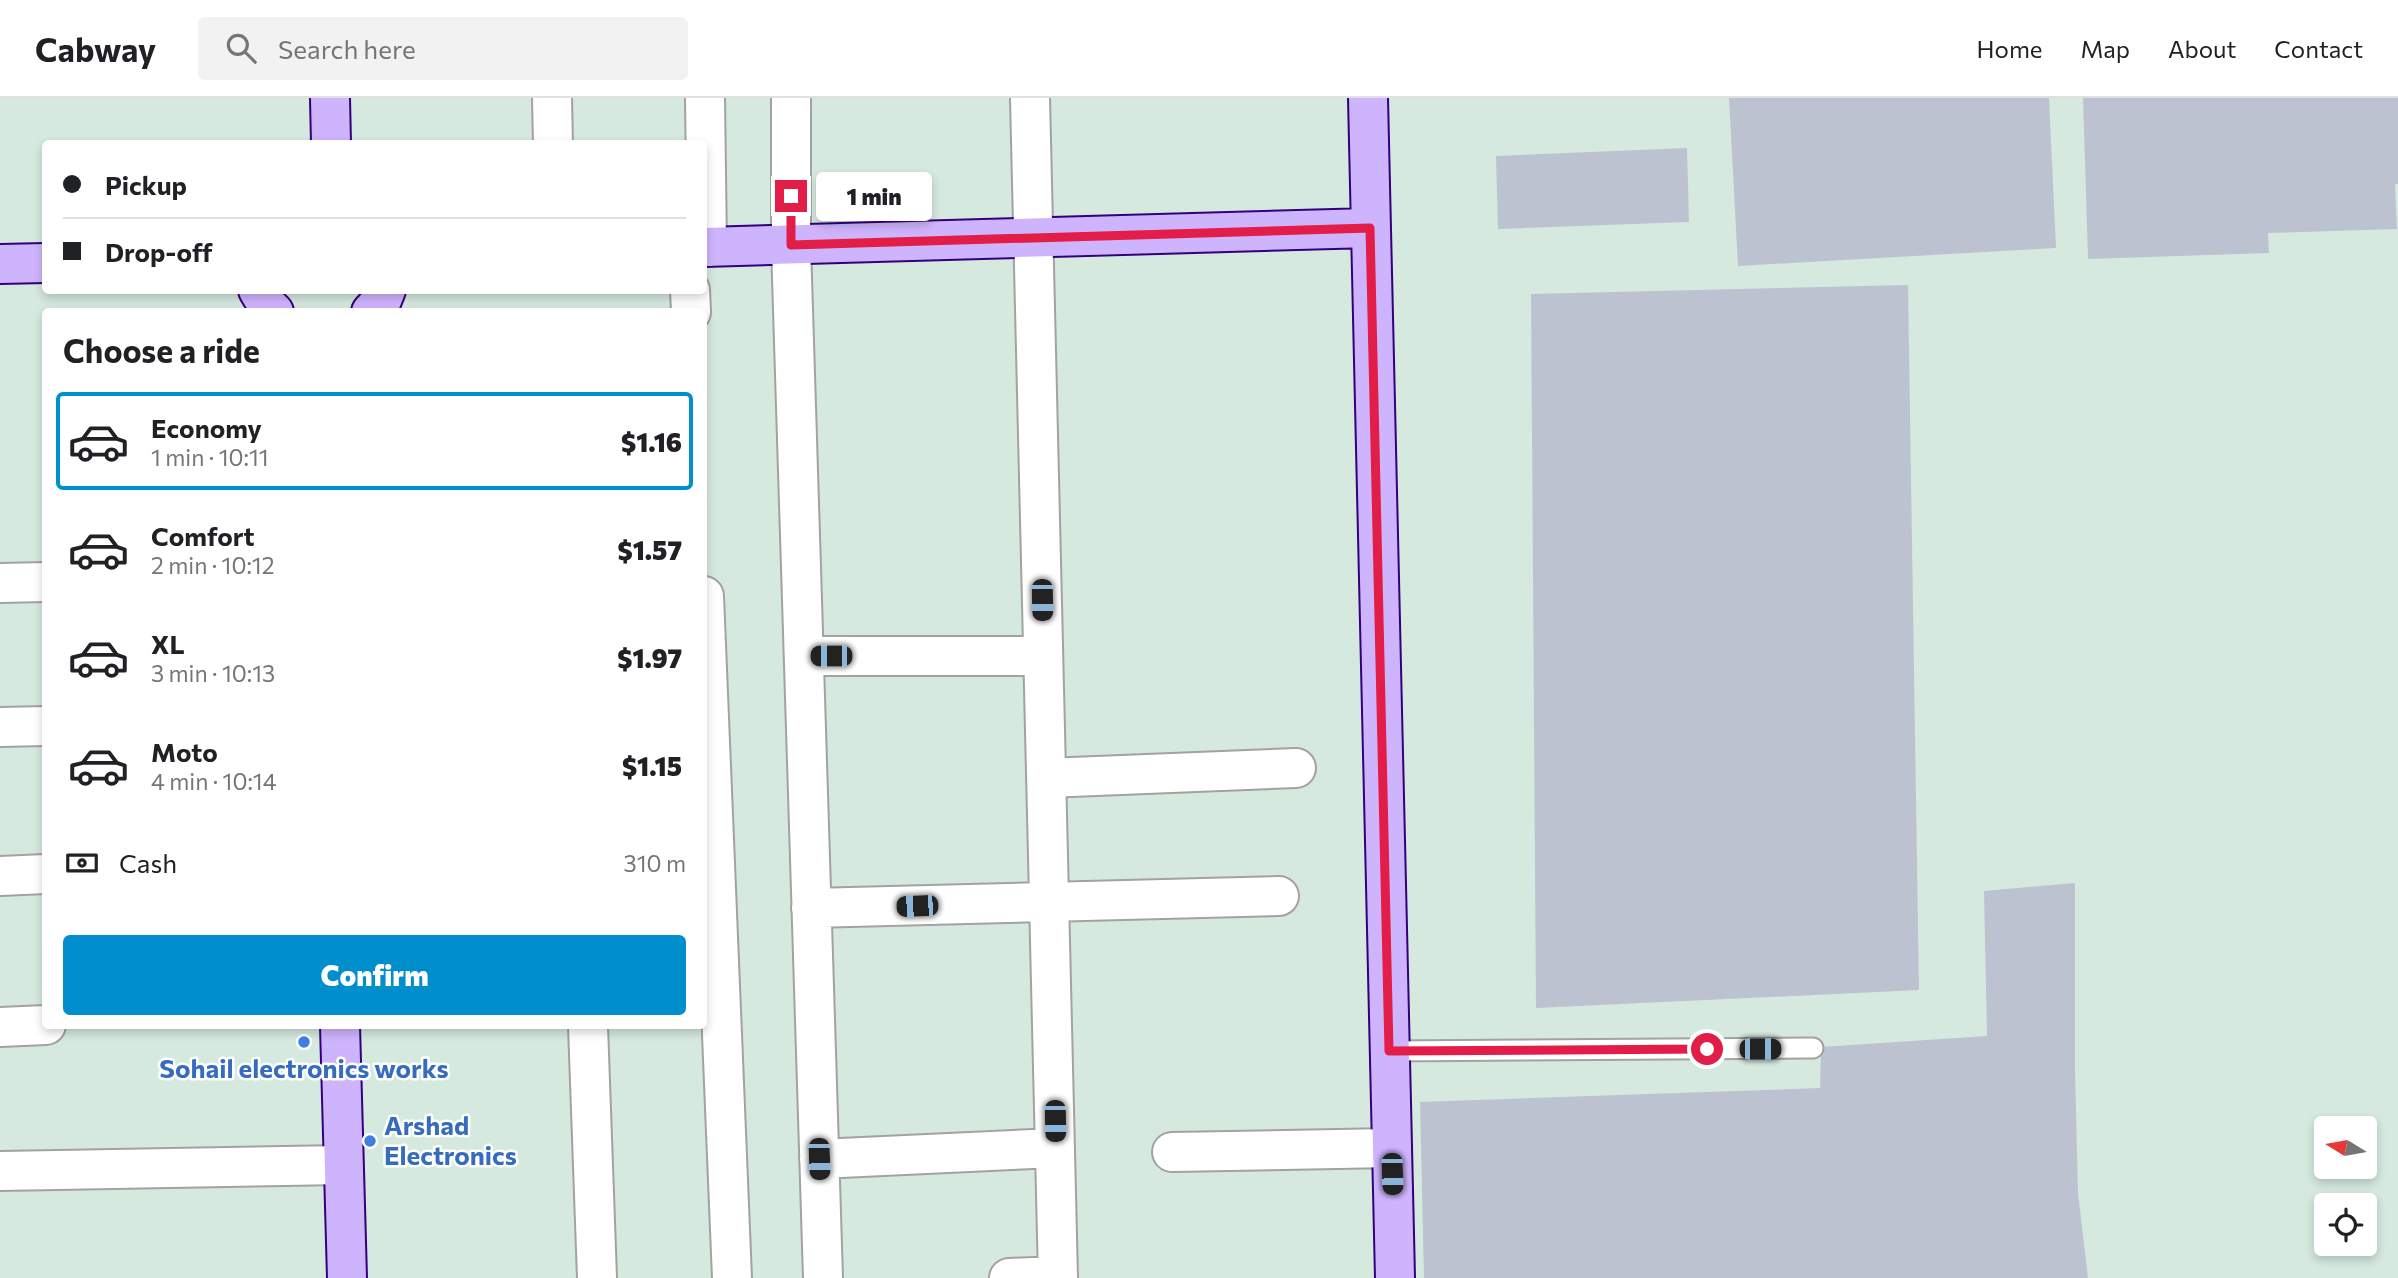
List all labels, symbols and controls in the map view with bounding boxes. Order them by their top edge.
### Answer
search box [198,17,688,80]
text: Cabway [35,28,156,69]
icon: search [222,29,260,67]
text: Search here [278,33,416,64]
text: Home [1977,34,2043,63]
text: Map [2081,34,2130,63]
text: About [2168,34,2236,63]
text: Contact [2274,34,2363,63]
text: Pickup [105,169,187,200]
callout: 1 min [816,172,931,220]
route end [775,180,807,212]
text: 1 min [846,182,902,210]
text: Drop-off [105,236,212,267]
text: Choose a ride [63,330,260,370]
icon: car [67,410,130,473]
text: Economy [151,412,262,443]
text: $1.16 [621,426,682,457]
text: 1 min · 10:11 [151,443,269,471]
icon: car [67,518,130,581]
text: Comfort [151,520,254,551]
text: $1.57 [618,534,682,565]
text: 2 min · 10:12 [151,551,274,579]
car [1032,579,1053,621]
icon: car [67,626,130,689]
text: XL [151,628,185,659]
text: $1.97 [617,642,682,673]
car [811,646,853,667]
text: 3 min · 10:13 [151,659,275,687]
icon: car [67,734,130,797]
text: Moto [151,736,218,767]
text: $1.15 [622,750,682,781]
text: 4 min · 10:14 [151,767,277,795]
icon: cash [63,844,101,882]
text: Cash [119,847,177,878]
text: 310 m [624,849,686,877]
car [896,895,939,917]
button: Confirm [63,935,686,1015]
route start [1691,1033,1723,1065]
marker: Sohail electronics works [296,1034,312,1050]
car [1740,1039,1782,1060]
place label: Sohail electronics works [159,1052,449,1083]
car [1045,1100,1066,1142]
place label: Arshad Electronics [384,1109,517,1170]
north arrow [2314,1116,2376,1180]
map controls [2314,1116,2377,1256]
marker: Arshad Electronics [362,1133,378,1149]
car [808,1138,831,1180]
car [1381,1153,1404,1195]
button: locate [2314,1193,2377,1256]

